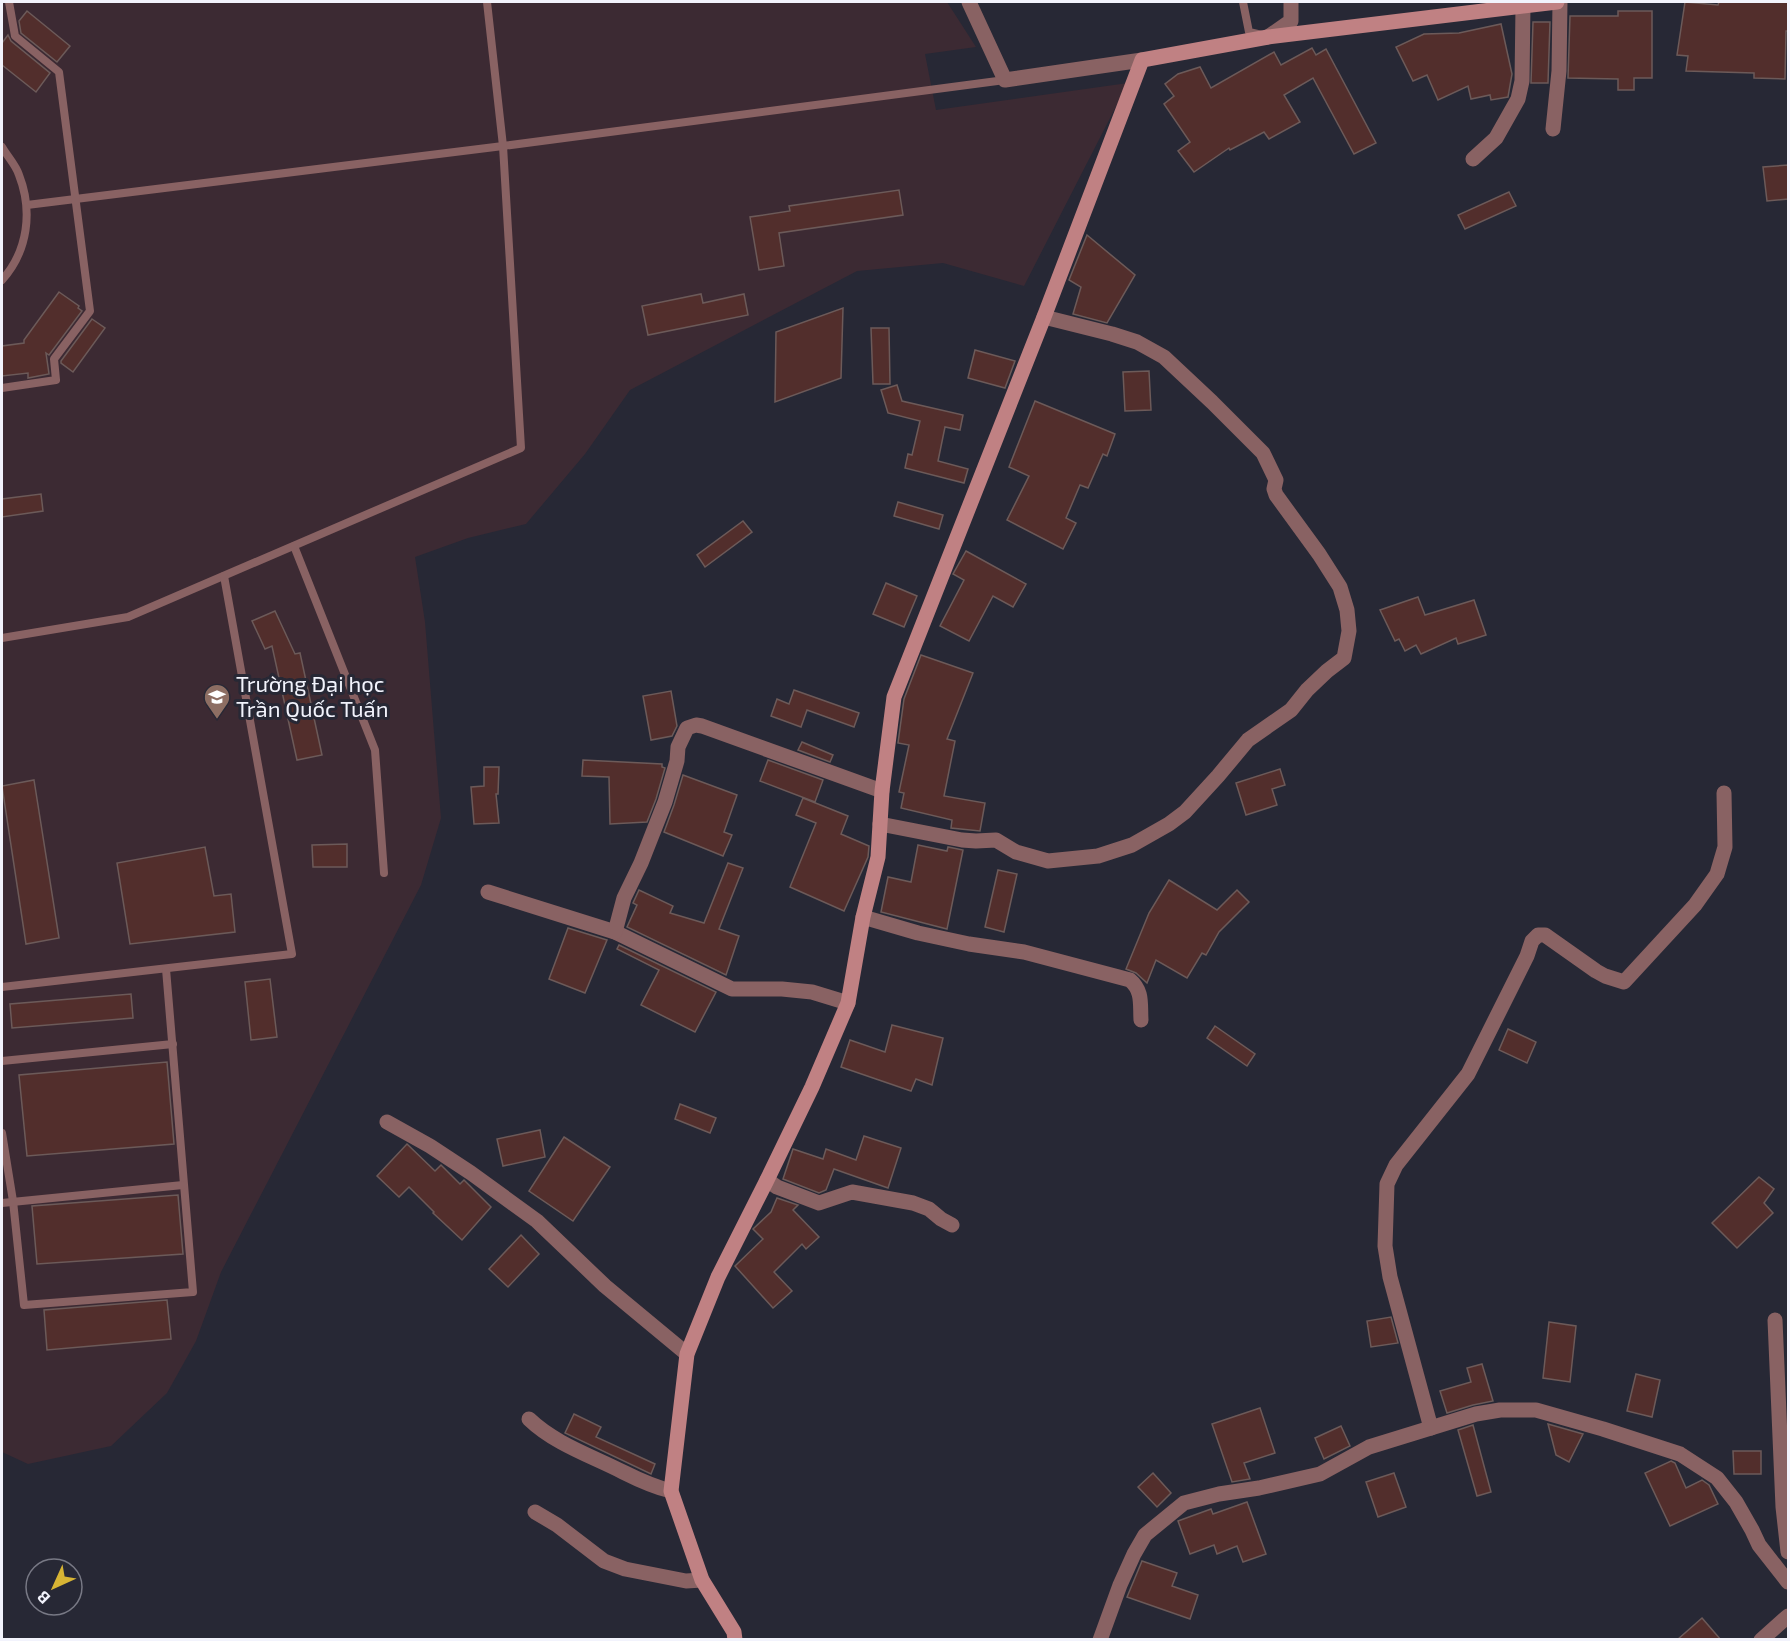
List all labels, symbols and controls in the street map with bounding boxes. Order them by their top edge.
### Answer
place label: Trường Đại học Trần Quốc Tuấn [236,670,388,722]
school or university icon: Trường Đại học Trần Quốc Tuấn [202,682,232,720]
north arrow [24,1557,84,1617]
text: B [33,1588,53,1608]

